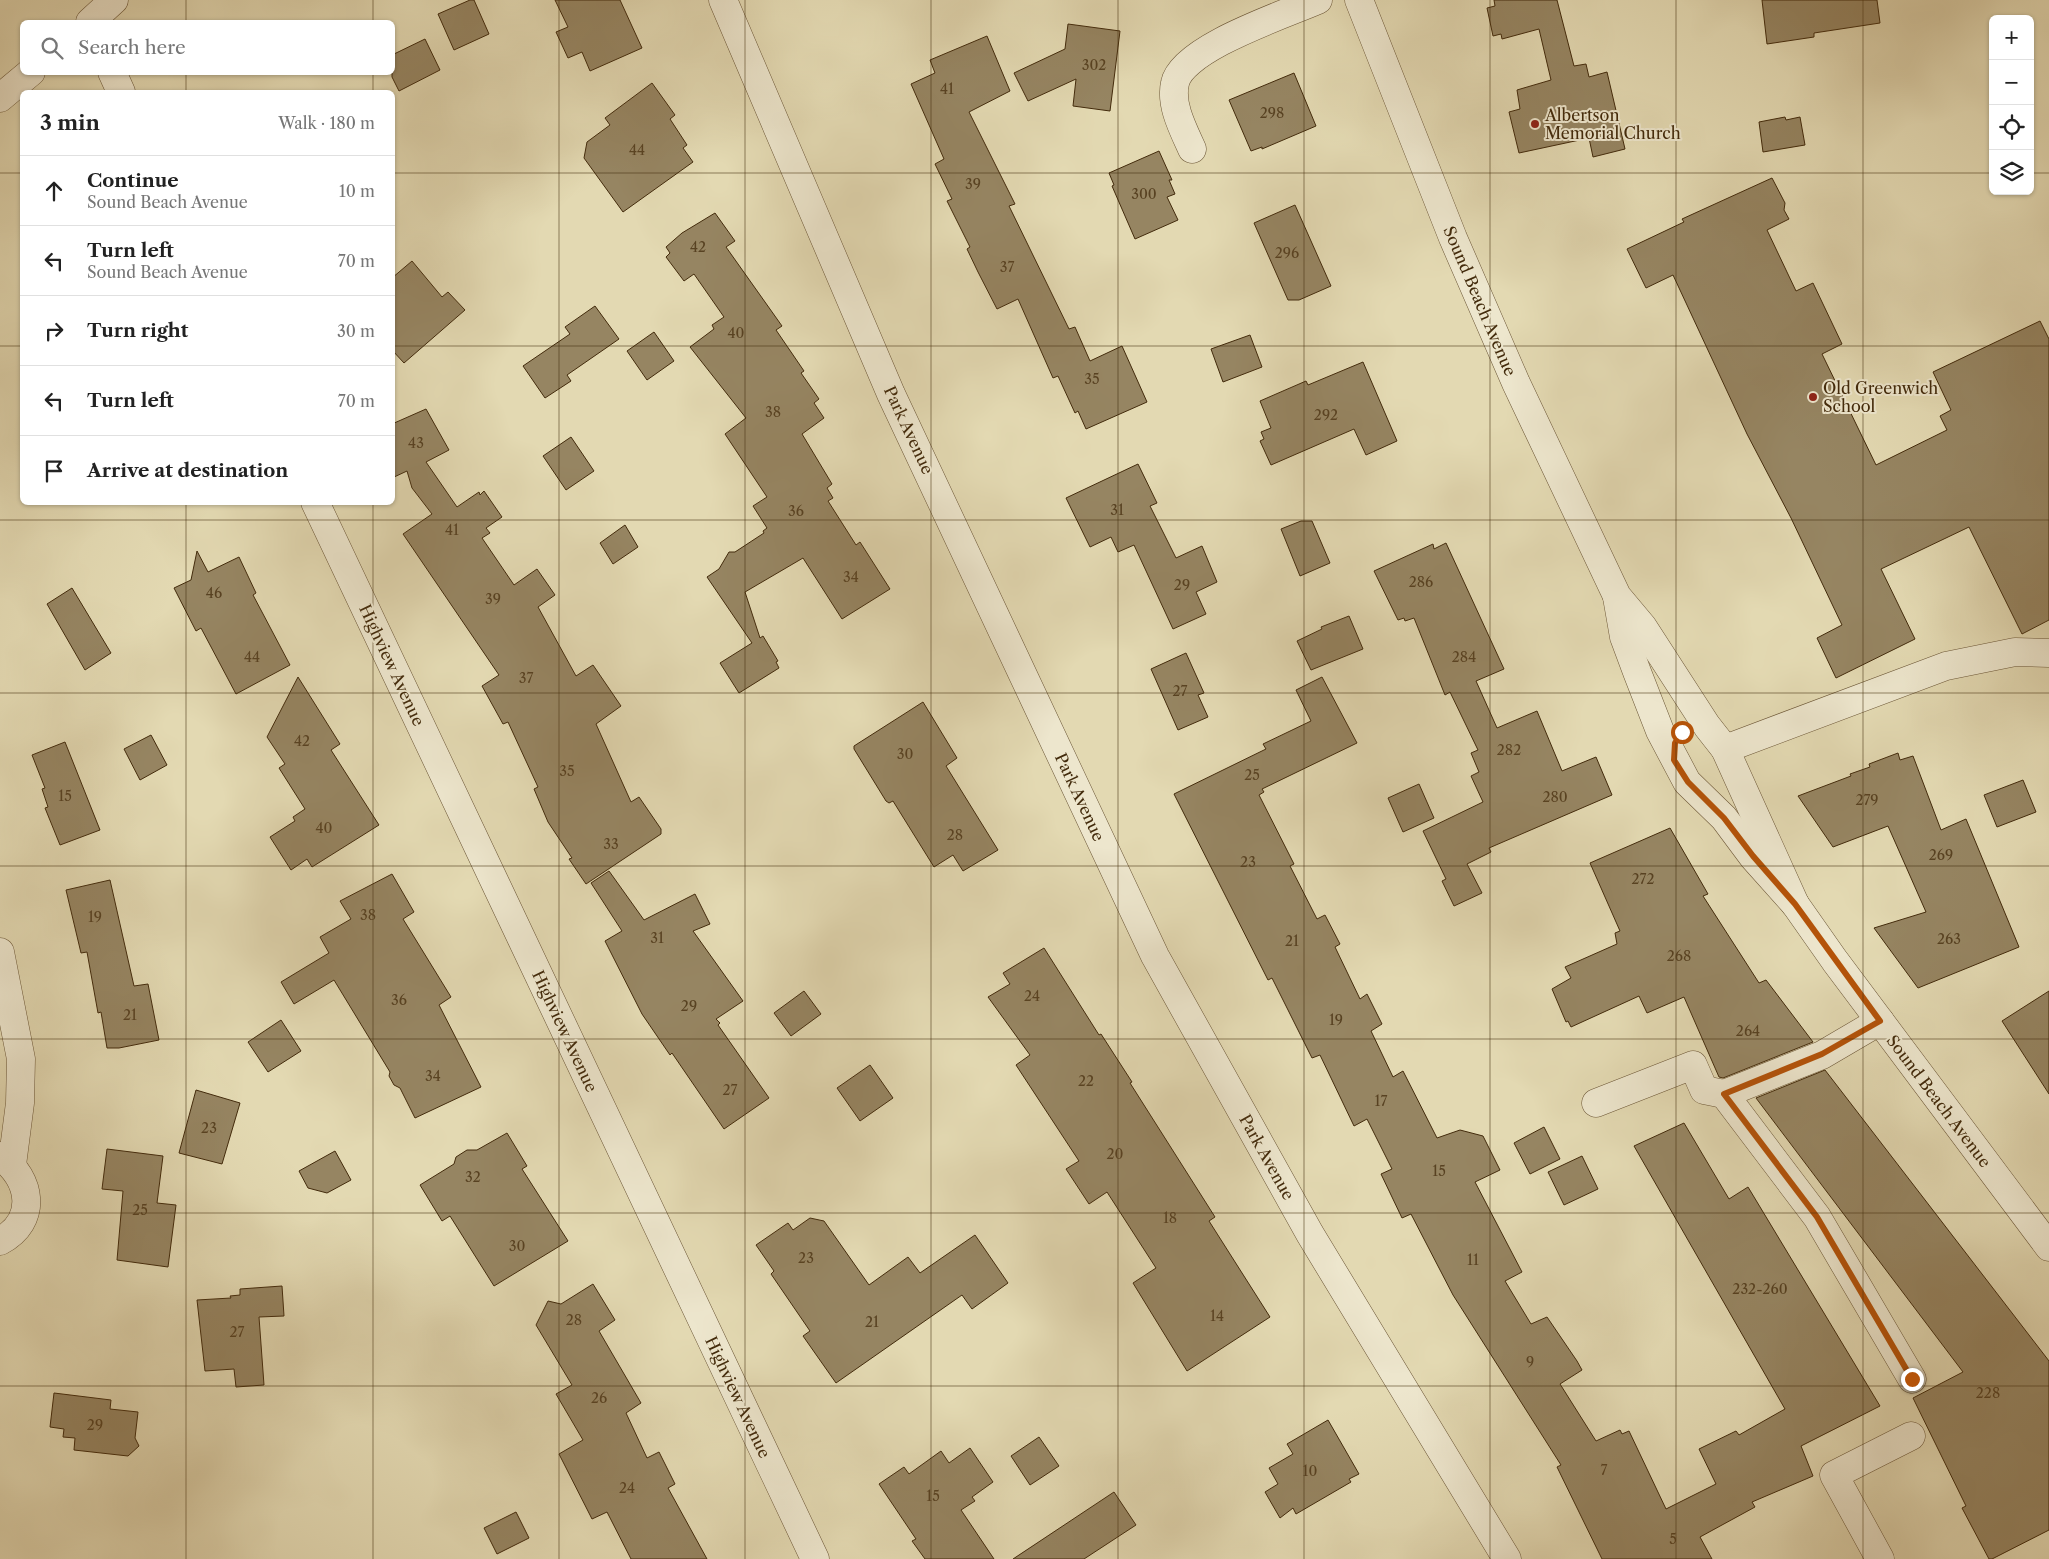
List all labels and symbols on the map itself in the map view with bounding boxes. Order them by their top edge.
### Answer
house number: 302 [1082,56,1106,74]
house number: 41 [940,80,954,98]
house number: 298 [1260,104,1284,122]
place label: Albertson Memorial Church [1544,105,1681,143]
marker: Albertson Memorial Church [1529,118,1541,130]
house number: 44 [629,141,645,159]
house number: 39 [965,175,981,193]
house number: 300 [1131,185,1157,203]
street label: Sound Beach Avenue [1439,223,1521,379]
house number: 42 [690,238,706,256]
house number: 296 [1275,244,1299,262]
house number: 37 [1000,258,1014,276]
house number: 40 [728,324,745,342]
house number: 35 [1084,370,1100,388]
place label: Old Greenwich School [1823,378,1938,416]
street label: Park Avenue [880,383,938,477]
marker: Old Greenwich School [1807,391,1819,403]
house number: 38 [765,403,781,421]
house number: 292 [1314,406,1338,424]
house number: 43 [408,434,424,452]
house number: 31 [1110,501,1124,519]
house number: 36 [788,502,804,520]
house number: 41 [445,521,459,539]
house number: 34 [843,568,859,586]
house number: 286 [1409,573,1433,591]
house number: 29 [1174,576,1190,594]
house number: 46 [206,584,222,602]
house number: 39 [485,590,501,608]
street label: Highview Avenue [355,601,429,729]
house number: 44 [244,648,260,666]
house number: 284 [1452,648,1476,666]
house number: 37 [519,669,533,687]
house number: 27 [1173,682,1188,700]
route start [1671,721,1694,744]
house number: 42 [294,732,310,750]
house number: 282 [1497,741,1521,759]
house number: 30 [897,745,913,763]
street label: Park Avenue [1051,750,1109,844]
house number: 35 [559,762,575,780]
house number: 25 [1244,766,1260,784]
house number: 15 [58,787,72,805]
house number: 280 [1542,788,1568,806]
house number: 279 [1855,791,1879,809]
house number: 40 [316,819,333,837]
house number: 28 [947,826,963,844]
house number: 33 [603,835,619,853]
house number: 269 [1929,846,1953,864]
house number: 23 [1240,853,1256,871]
house number: 272 [1632,870,1655,888]
house number: 38 [360,906,376,924]
house number: 19 [88,908,102,926]
house number: 31 [650,929,664,947]
house number: 263 [1937,930,1961,948]
house number: 21 [1285,932,1299,950]
house number: 268 [1667,947,1691,965]
street label: Highview Avenue [528,967,602,1095]
house number: 24 [1024,987,1040,1005]
house number: 36 [391,991,407,1009]
house number: 29 [681,997,697,1015]
house number: 21 [123,1006,137,1024]
house number: 19 [1329,1011,1343,1029]
house number: 264 [1736,1022,1760,1040]
street label: Sound Beach Avenue [1883,1031,1995,1171]
house number: 34 [425,1067,441,1085]
house number: 22 [1078,1072,1094,1090]
house number: 27 [723,1081,738,1099]
house number: 17 [1375,1092,1387,1110]
street label: Park Avenue [1235,1111,1299,1203]
house number: 23 [201,1119,217,1137]
house number: 20 [1107,1145,1124,1163]
house number: 15 [1432,1162,1446,1180]
house number: 32 [465,1168,481,1186]
house number: 25 [132,1201,148,1219]
house number: 18 [1163,1209,1177,1227]
house number: 30 [509,1237,525,1255]
house number: 23 [798,1249,814,1267]
house number: 11 [1467,1251,1479,1269]
house number: 232-260 [1732,1280,1788,1298]
house number: 14 [1210,1307,1224,1325]
house number: 28 [566,1311,582,1329]
house number: 21 [865,1313,879,1331]
house number: 27 [230,1323,245,1341]
street label: Highview Avenue [701,1333,775,1461]
house number: 9 [1526,1353,1534,1371]
route end [1901,1368,1924,1391]
house number: 228 [1976,1384,2000,1402]
house number: 26 [591,1389,607,1407]
house number: 29 [87,1416,103,1434]
house number: 7 [1601,1461,1608,1479]
house number: 10 [1303,1462,1317,1480]
house number: 24 [619,1479,635,1497]
house number: 15 [926,1487,940,1505]
house number: 5 [1669,1530,1677,1548]

